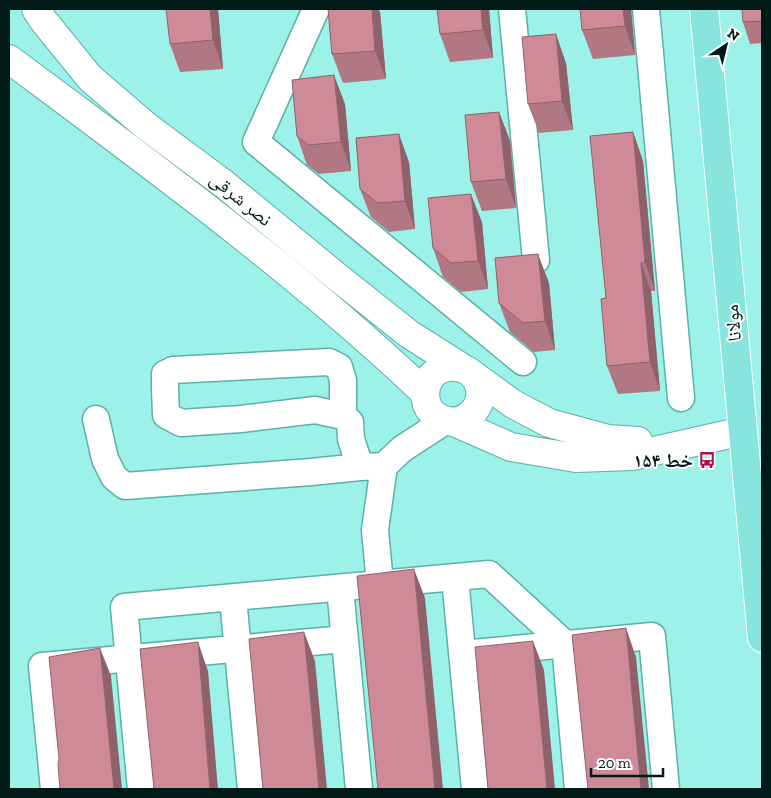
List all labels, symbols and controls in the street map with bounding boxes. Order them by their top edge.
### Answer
north arrow [701,20,751,70]
text: N [724,25,743,45]
street label: نصر شرقی [205,167,277,231]
street label: مولانا [720,303,746,343]
place label: خط ۱۵۴ [633,449,693,472]
bus stop icon: خط ۱۵۴ [697,450,717,470]
scale bar [591,746,664,778]
text: 20 m [598,754,631,772]

